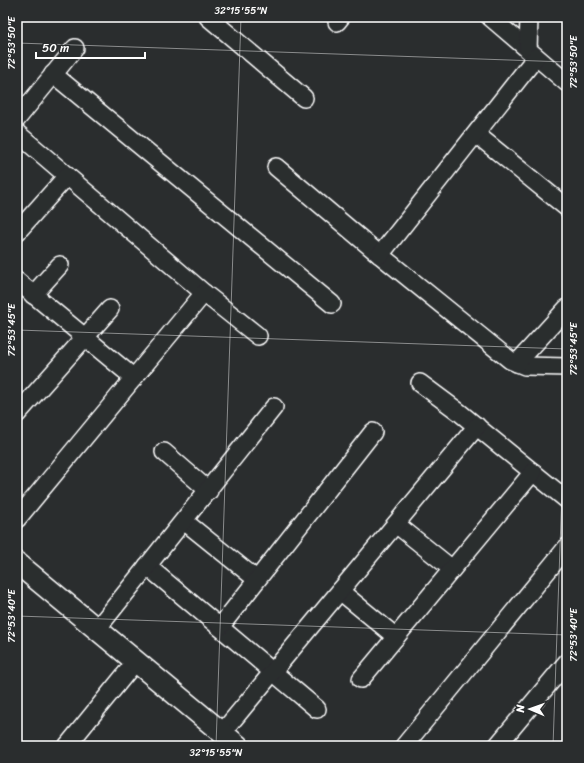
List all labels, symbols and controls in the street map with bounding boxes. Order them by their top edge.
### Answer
text: 32°15'55"N [215,2,268,20]
text: 72°53'50"E [3,15,21,70]
scale bar [36,34,145,60]
text: 72°53'50"E [565,34,583,89]
text: 50 m [42,37,69,59]
text: 72°53'45"E [3,302,21,357]
text: 72°53'45"E [565,321,583,376]
text: 72°53'40"E [3,588,21,643]
text: 72°53'40"E [565,607,583,662]
north arrow [510,689,550,729]
text: N [511,704,530,714]
text: 32°15'55"N [190,744,243,762]

